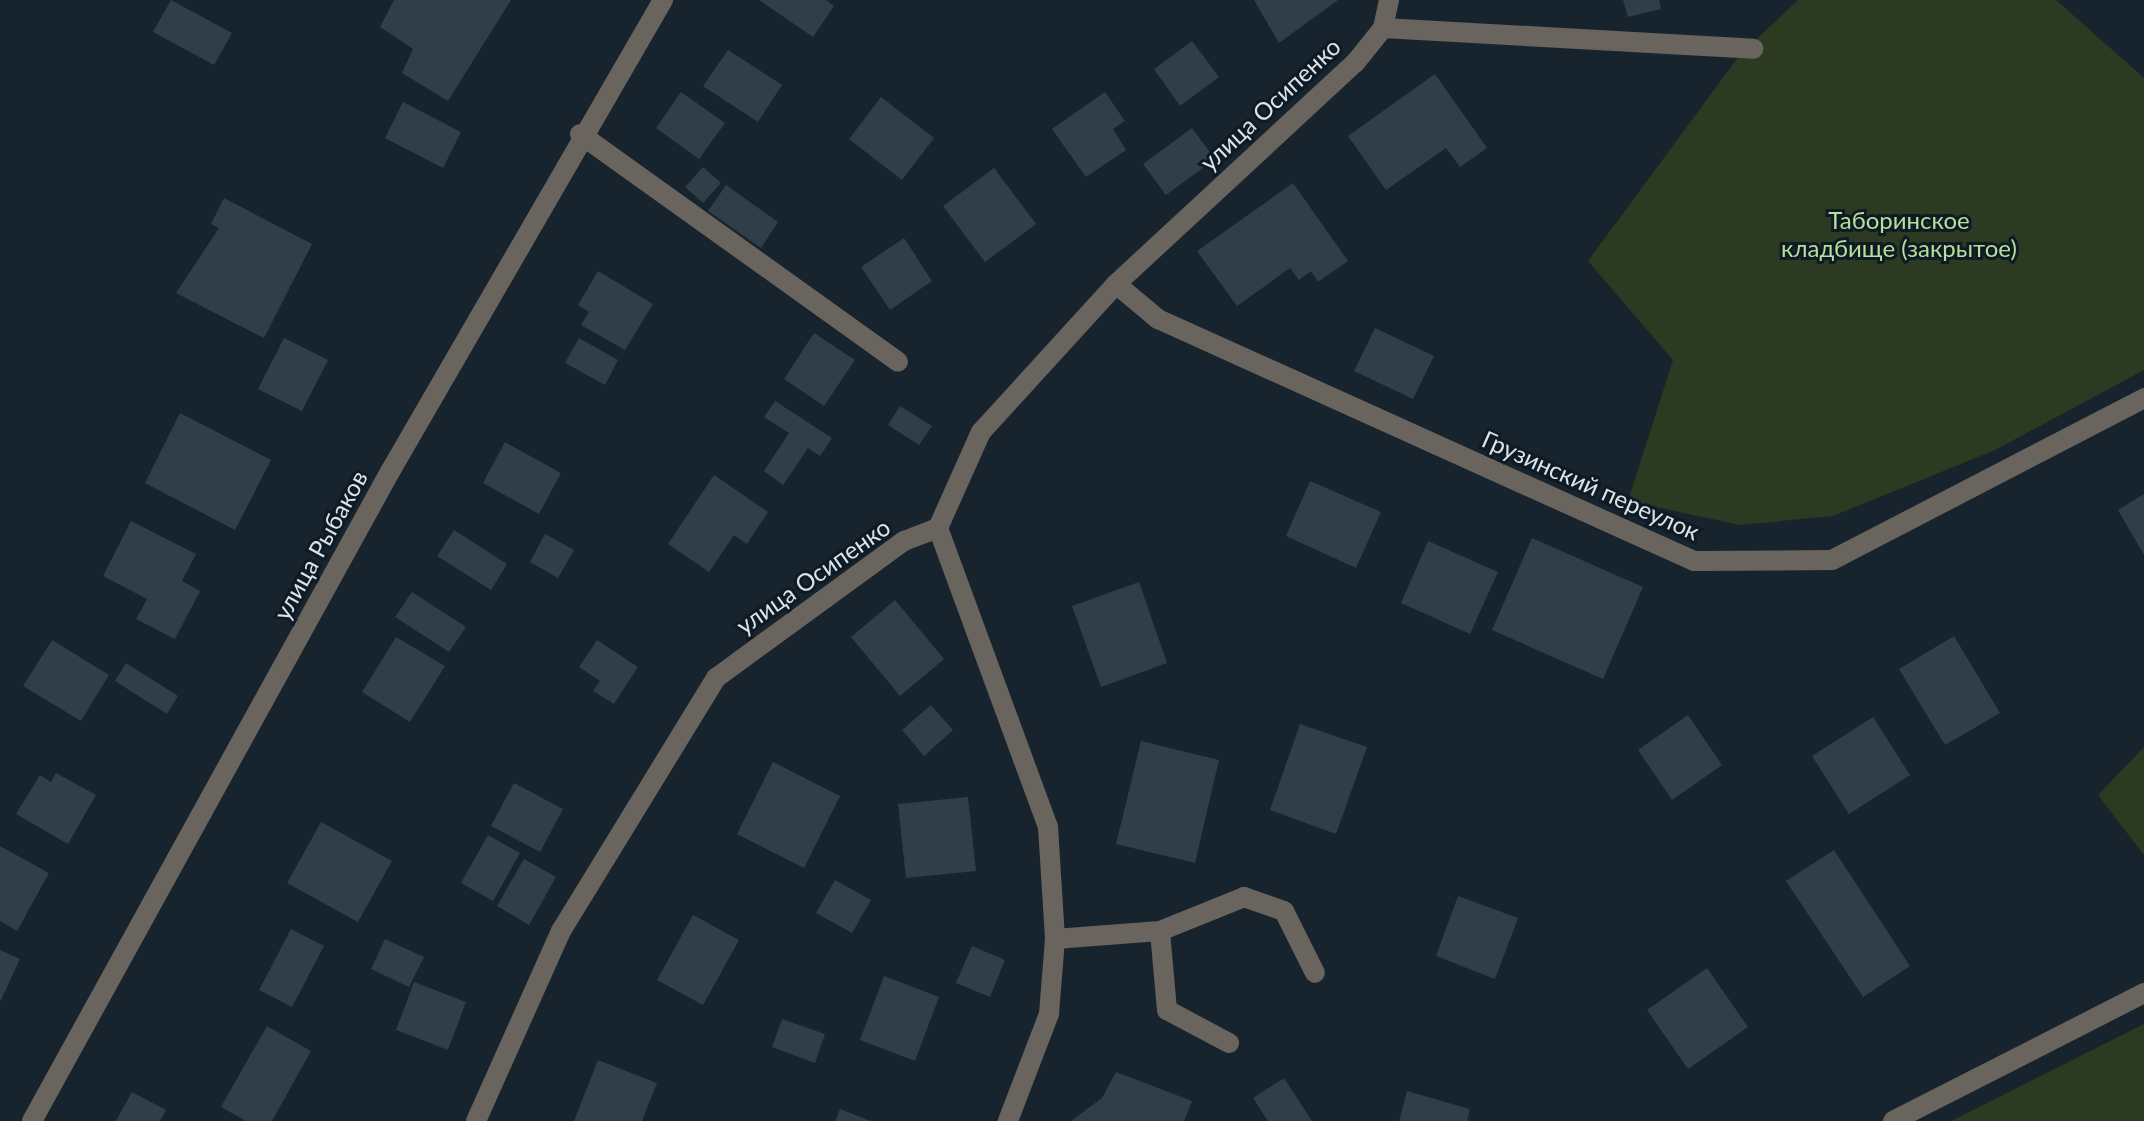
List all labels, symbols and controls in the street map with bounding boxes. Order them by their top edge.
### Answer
street label: улица Осипенко [1194,32,1346,176]
park label: Таборинское кладбище (закрытое) [1781,206,2017,262]
street label: Грузинский переулок [1478,424,1704,546]
street label: улица Рыбаков [267,465,373,625]
street label: улица Осипенко [730,512,896,640]

